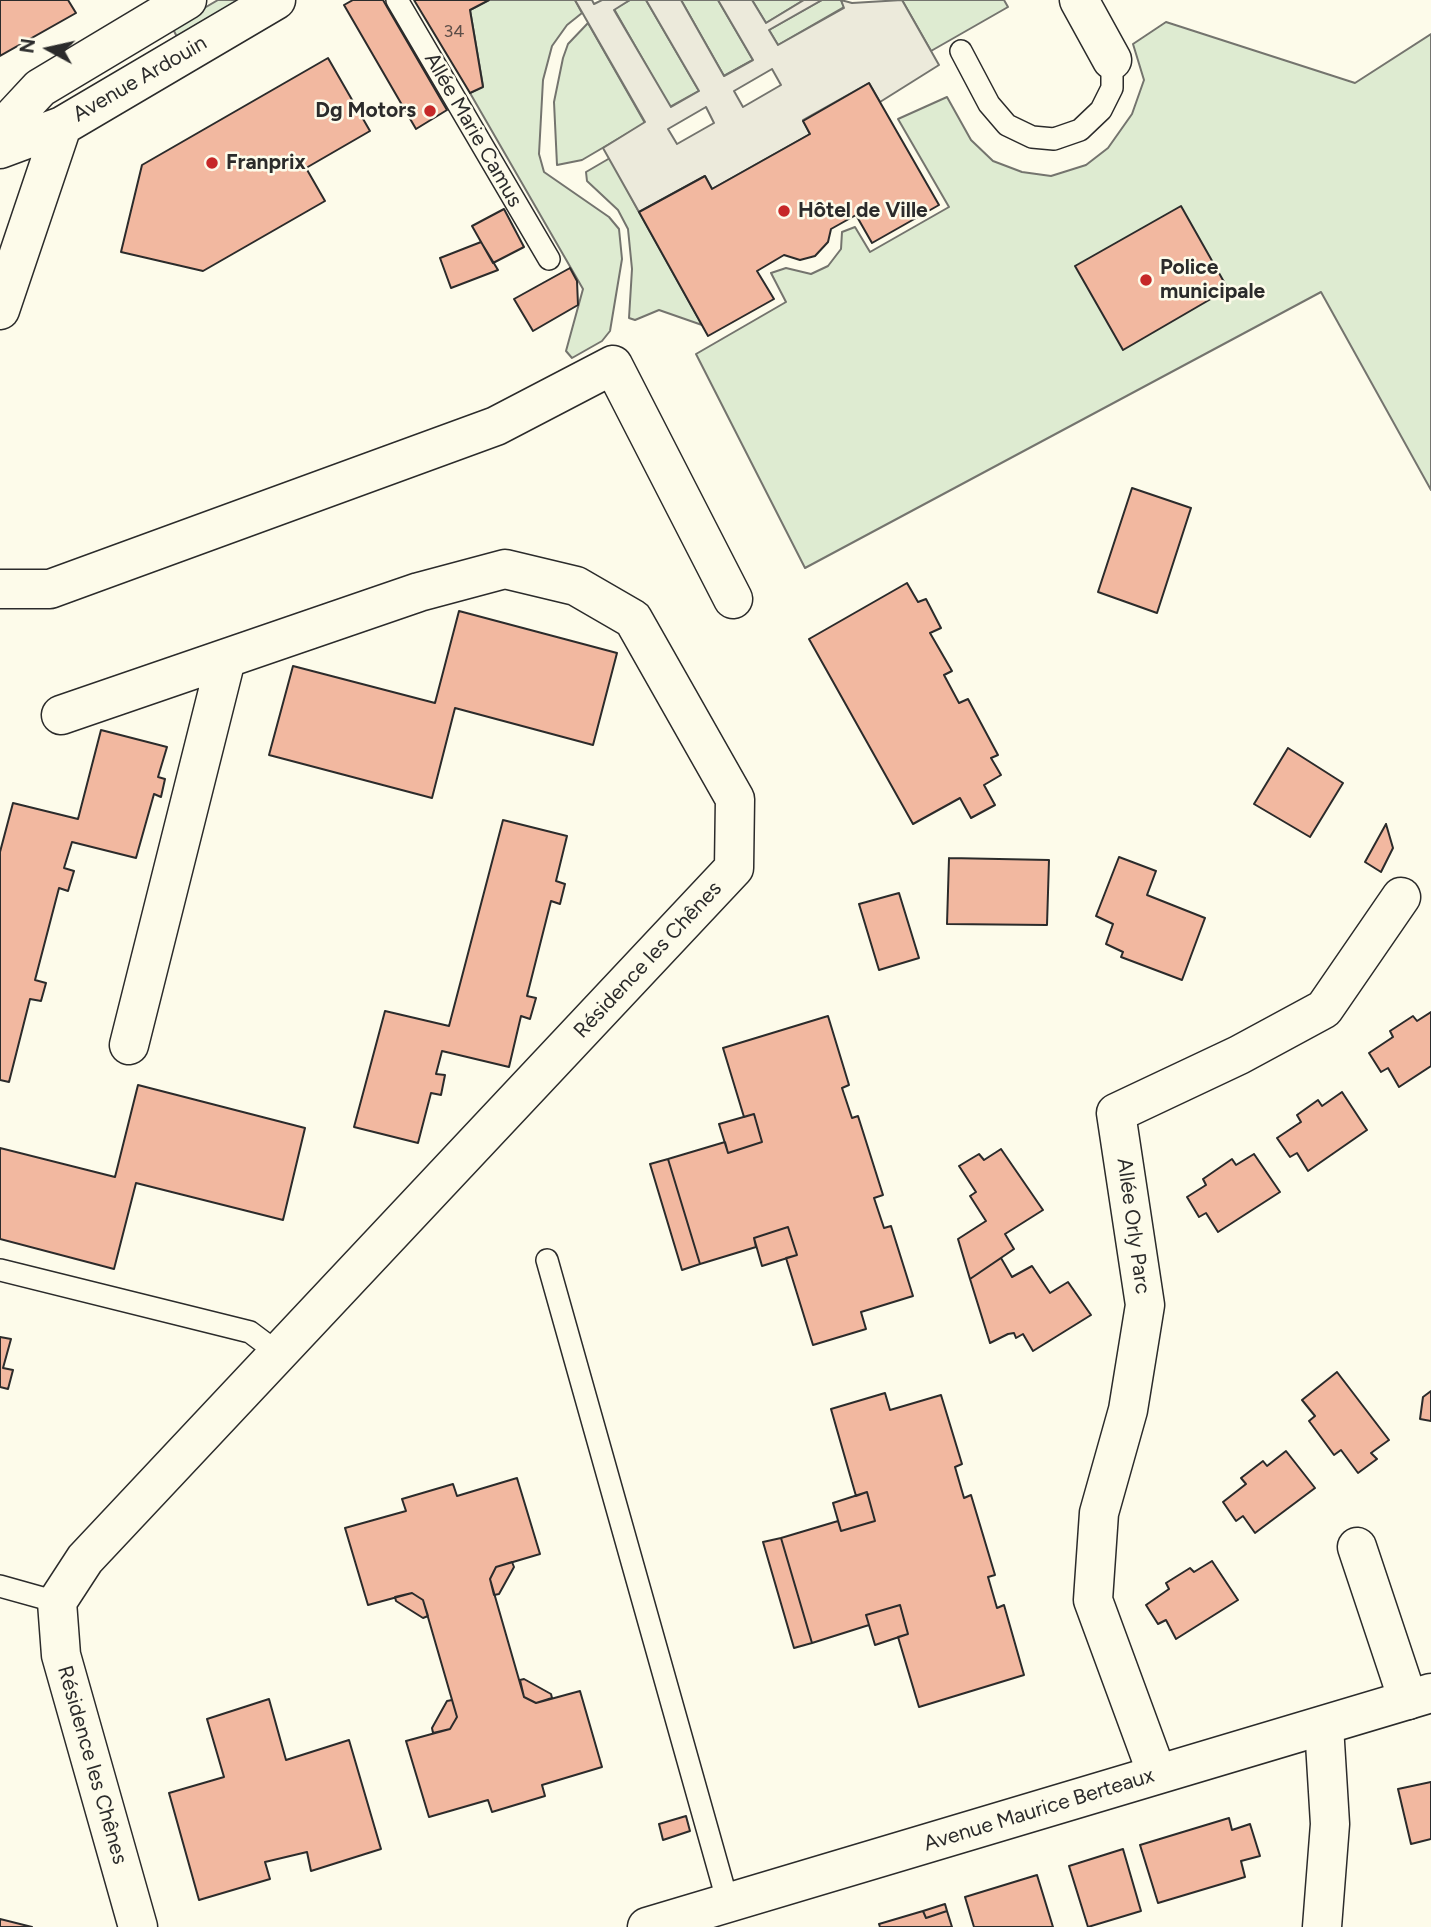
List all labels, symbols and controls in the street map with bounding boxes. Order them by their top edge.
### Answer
north arrow [14,14,84,84]
house number: 34 [444,21,464,43]
street label: Avenue Ardouin [69,31,211,127]
text: N [15,37,40,55]
street label: Allée Marie Camus [419,48,527,212]
place label: Dg Motors [315,98,416,124]
marker: Dg Motors [422,103,438,119]
place label: Franprix [226,150,306,176]
marker: Franprix [204,155,220,171]
place label: Hôtel de Ville [798,198,928,224]
marker: Hôtel de Ville [776,203,792,219]
place label: Police municipale [1160,255,1265,305]
marker: Police municipale [1138,272,1154,288]
street label: Résidence les Chênes [569,876,727,1044]
street label: Allée Orly Parc [1111,1156,1155,1296]
street label: Résidence les Chênes [52,1663,132,1867]
street label: Avenue Maurice Berteaux [921,1763,1157,1857]

